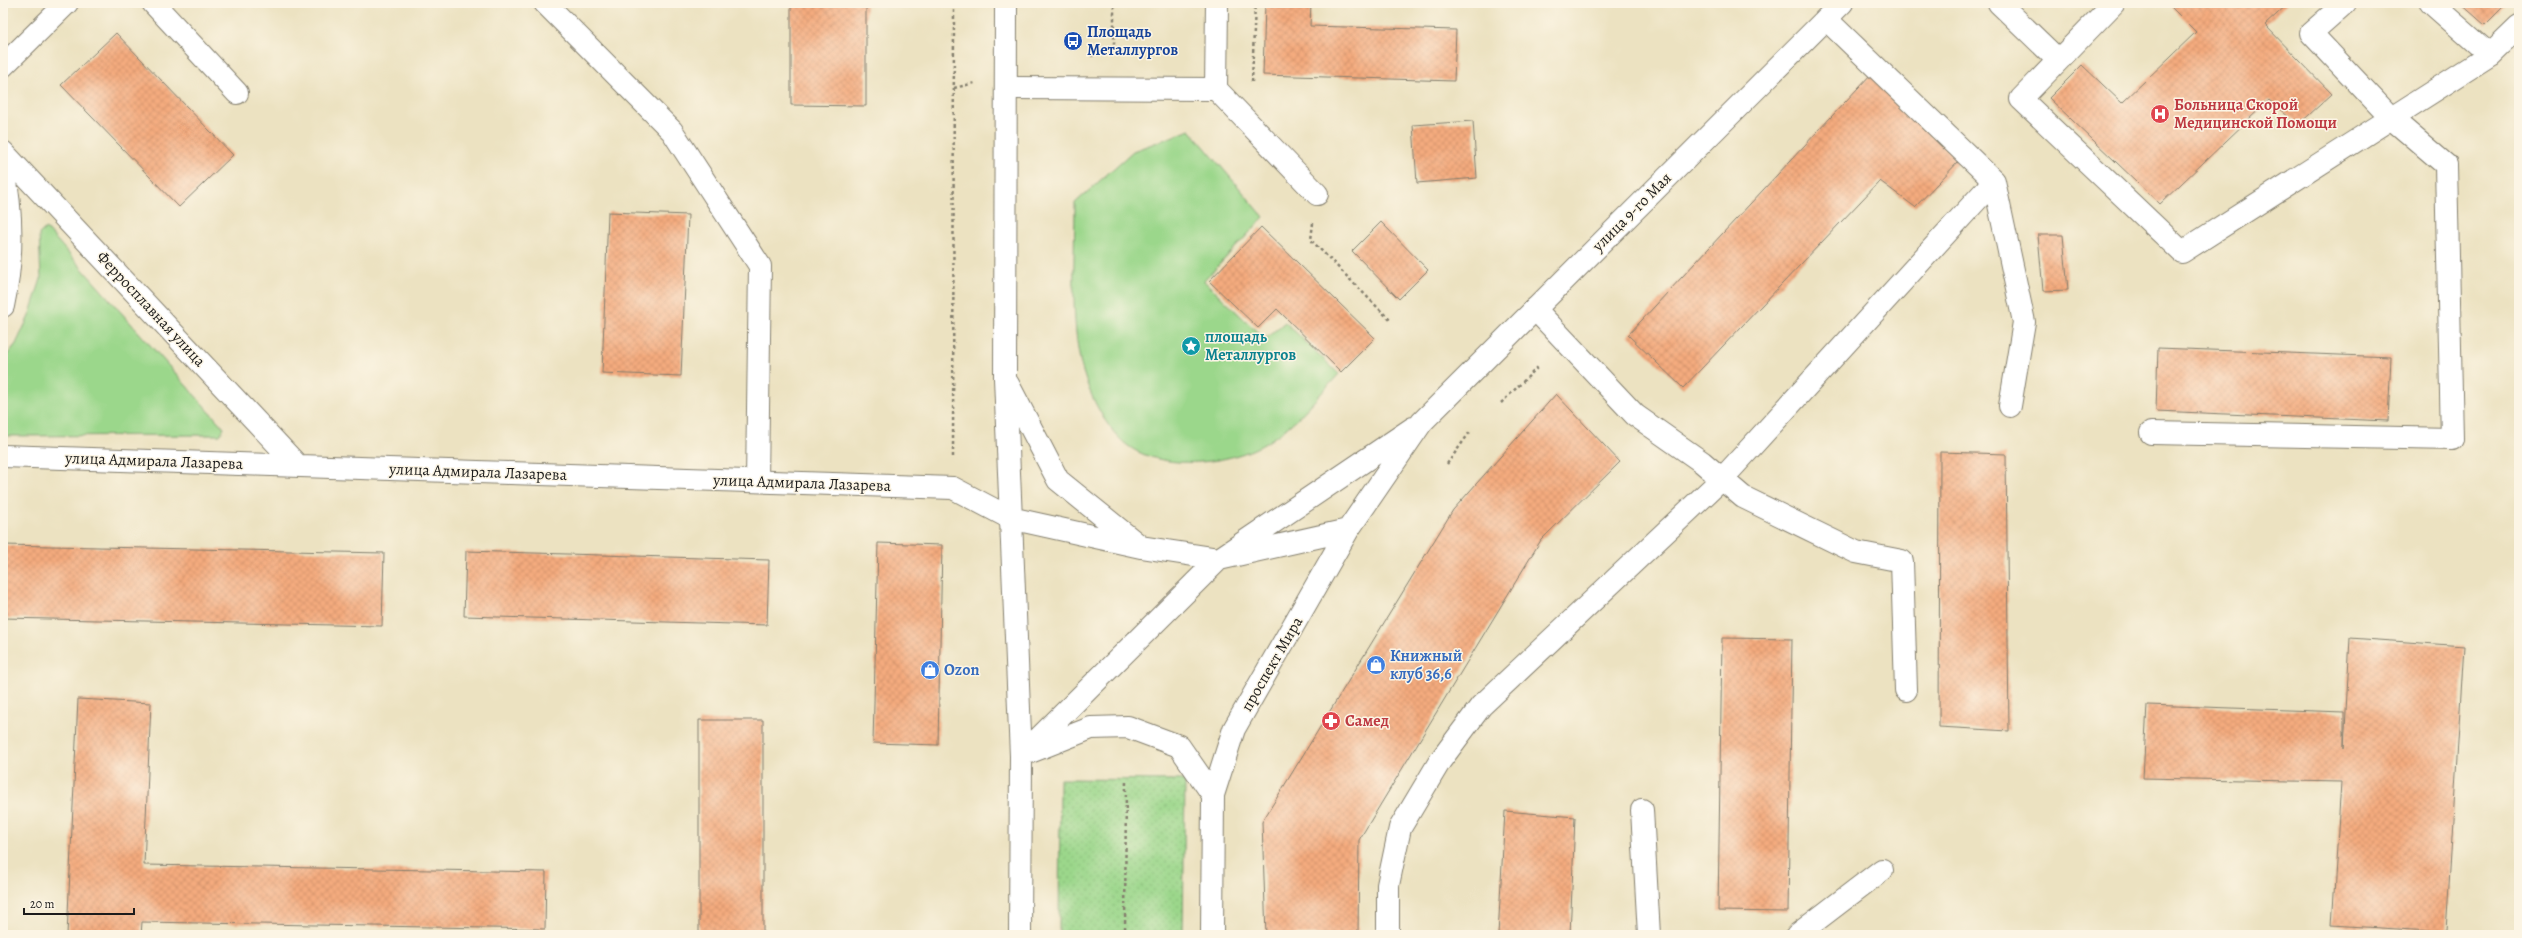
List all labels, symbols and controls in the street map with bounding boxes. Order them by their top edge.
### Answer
place label: Площадь Металлургов [1087,21,1178,61]
bus stop icon: Площадь Металлургов [1062,30,1084,52]
place label: Больница Скорой Медицинской Помощи [2174,94,2337,134]
hospital icon: Больница Скорой Медицинской Помощи [2149,103,2171,125]
street label: улица 9-го Мая [1587,167,1677,257]
street label: Ферросплавная улица [92,246,211,372]
place label: площадь Металлургов [1205,326,1296,366]
place icon: площадь Металлургов [1180,335,1202,357]
street label: улица Адмирала Лазарева [64,447,244,475]
street label: улица Адмирала Лазарева [388,458,568,486]
street label: улица Адмирала Лазарева [712,469,892,497]
street label: проспект Мира [1236,612,1308,715]
place label: Книжный клуб 36,6 [1390,645,1462,685]
shop icon: Книжный клуб 36,6 [1365,654,1387,676]
shop icon: Ozon [919,659,941,681]
place label: Ozon [944,659,979,681]
pharmacy icon: Самед [1320,710,1342,732]
place label: Самед [1345,710,1389,732]
scale bar [24,890,134,916]
text: 20 m [30,896,54,912]

